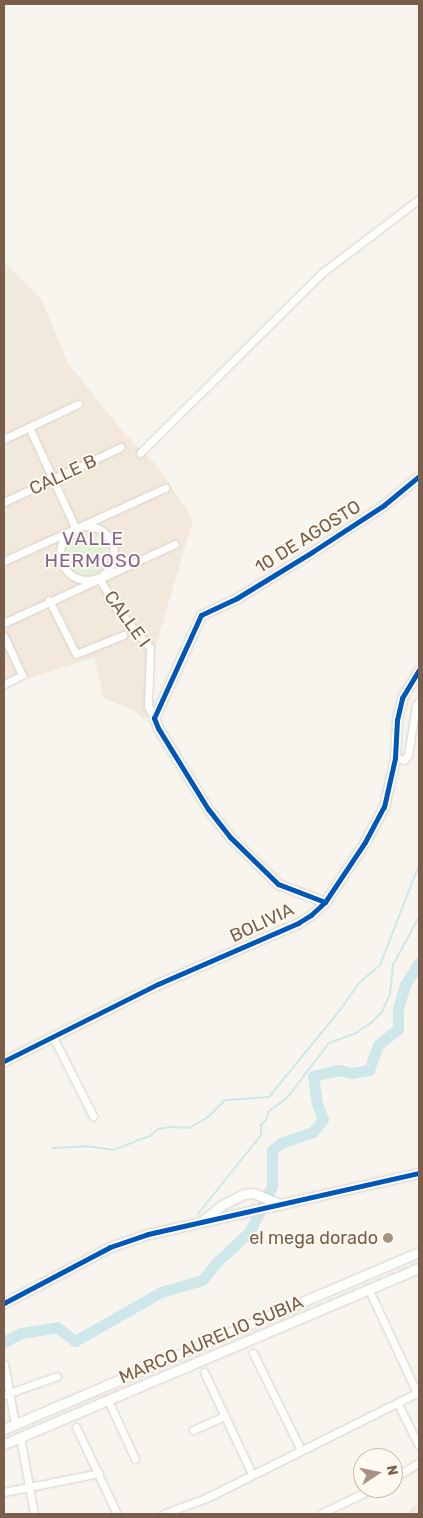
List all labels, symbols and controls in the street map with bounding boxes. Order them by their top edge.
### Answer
street label: CALLE B [26,450,100,500]
street label: 10 DE AGOSTO [251,496,365,578]
district label: VALLE HERMOSO [44,528,142,572]
street label: CALLE I [99,587,155,651]
street label: BOLIVIA [227,899,297,947]
place label: el mega dorado [249,1227,378,1249]
marker: el mega dorado [382,1232,394,1244]
street label: MARCO AURELIO SUBIA [116,1291,306,1389]
north arrow [353,1448,403,1498]
text: N [383,1464,402,1477]

